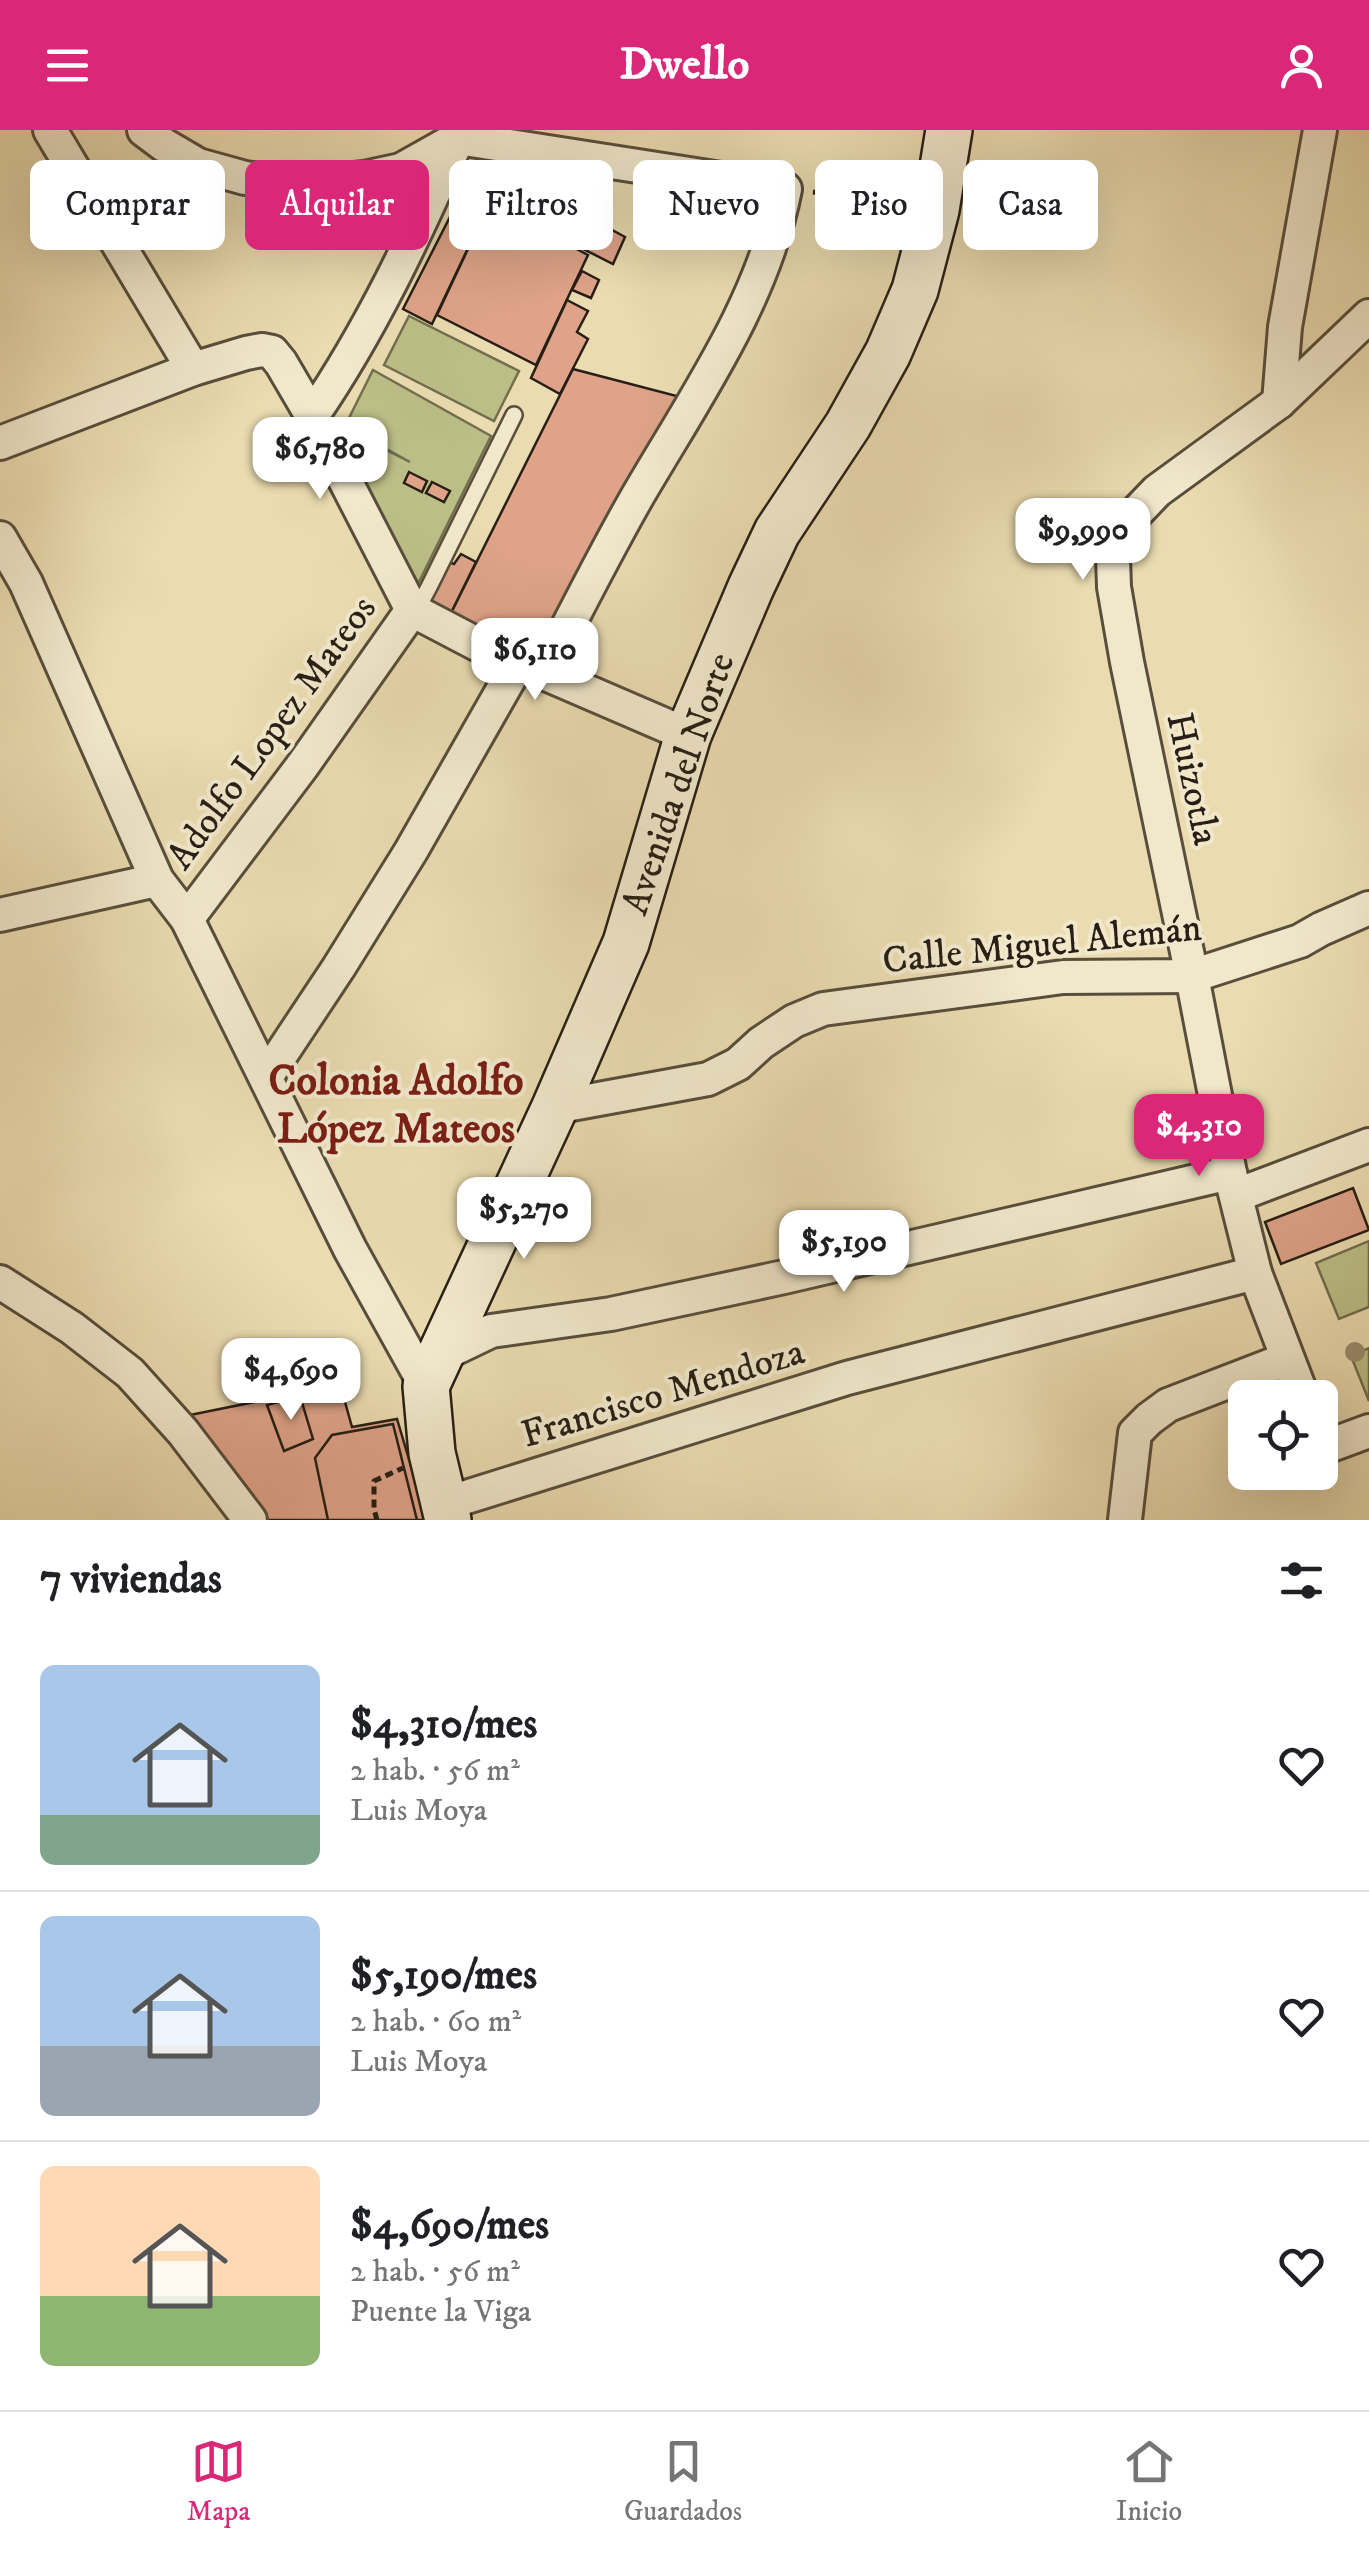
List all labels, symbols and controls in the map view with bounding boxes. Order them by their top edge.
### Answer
text: Dwello [620,37,749,93]
icon: menu [40,38,95,93]
icon: person [1274,38,1329,93]
chip: Comprar [30,160,225,250]
chip: Alquilar [245,160,429,250]
chip: Filtros [449,160,613,250]
chip: Nuevo [633,160,795,250]
chip: Piso [815,160,943,250]
chip: Casa [963,160,1098,250]
pin: $6,780 [239,417,401,502]
text: $6,780 [275,429,365,469]
pin: $9,990 [1002,498,1164,583]
text: $9,990 [1037,510,1129,550]
street label: Adolfo Lopez Mateos [157,587,387,879]
pin: $6,110 [454,618,616,703]
text: $6,110 [493,630,577,670]
street label: Avenida del Norte [612,647,746,921]
street label: Huizotla [1155,708,1229,850]
street label: Calle Miguel Alemán [880,904,1204,986]
district label: Colonia Adolfo López Mateos [269,1056,523,1156]
pin: $4,310 [1118,1094,1280,1179]
text: $4,310 [1156,1106,1242,1146]
pin: $5,270 [443,1177,605,1262]
text: $5,270 [479,1189,569,1229]
pin: $5,190 [763,1210,925,1295]
text: $5,190 [801,1222,887,1262]
street label: Francisco Mendoza [516,1328,810,1460]
pin: $4,690 [210,1338,372,1423]
text: $4,690 [243,1350,339,1390]
map controls [1228,1380,1338,1490]
button: locate [1228,1380,1338,1490]
icon: filters [1274,1553,1329,1608]
text: 7 viviendas [40,1554,222,1606]
text: $4,310/mes [350,1699,537,1751]
icon: home [120,1705,240,1825]
icon: heart [1274,1738,1329,1793]
text: 2 hab. · 56 m² [350,1751,520,1791]
text: Luis Moya [350,1791,487,1831]
text: $5,190/mes [350,1950,537,2002]
icon: home [120,1956,240,2076]
icon: heart [1274,1989,1329,2044]
text: 2 hab. · 60 m² [350,2002,521,2042]
text: Luis Moya [350,2042,487,2082]
text: $4,690/mes [350,2200,549,2252]
icon: home [120,2206,240,2326]
icon: heart [1274,2239,1329,2294]
text: 2 hab. · 56 m² [350,2252,520,2292]
text: Puente la Viga [350,2292,532,2332]
tab: Mapa [187,2434,250,2529]
tab: Guardados [624,2434,742,2529]
tab: Inicio [1116,2434,1182,2529]

